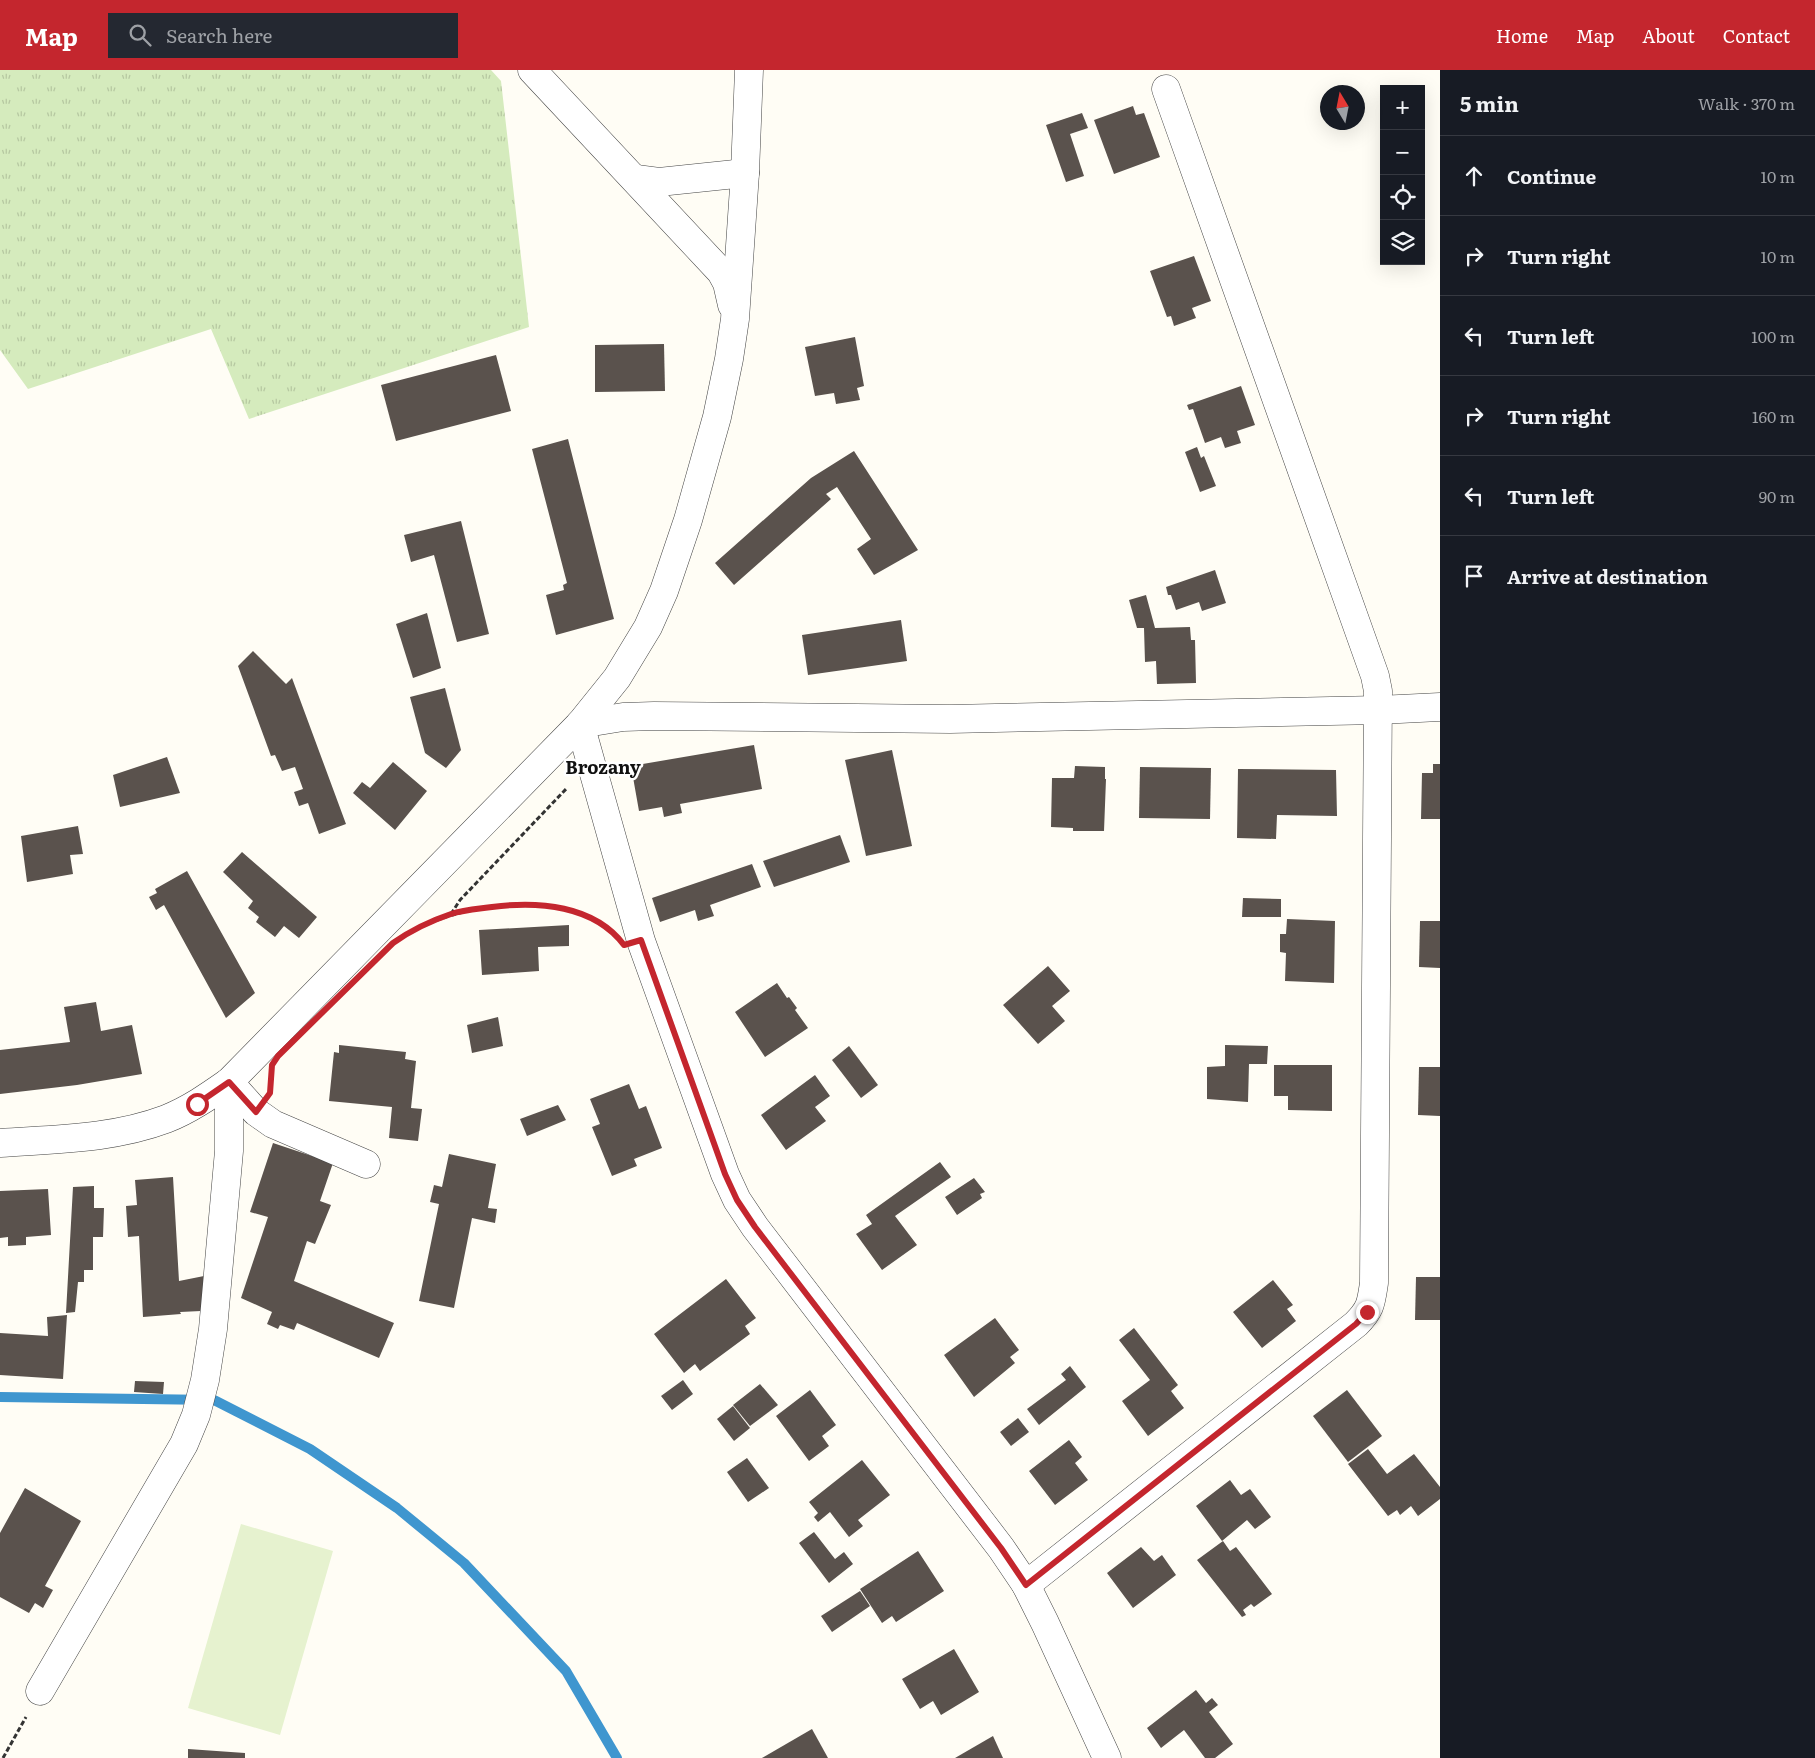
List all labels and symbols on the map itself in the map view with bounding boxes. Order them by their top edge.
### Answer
north arrow [1320,85,1365,130]
district label: Brozany [565,753,641,780]
route start [186,1093,209,1116]
route end [1356,1301,1379,1324]

